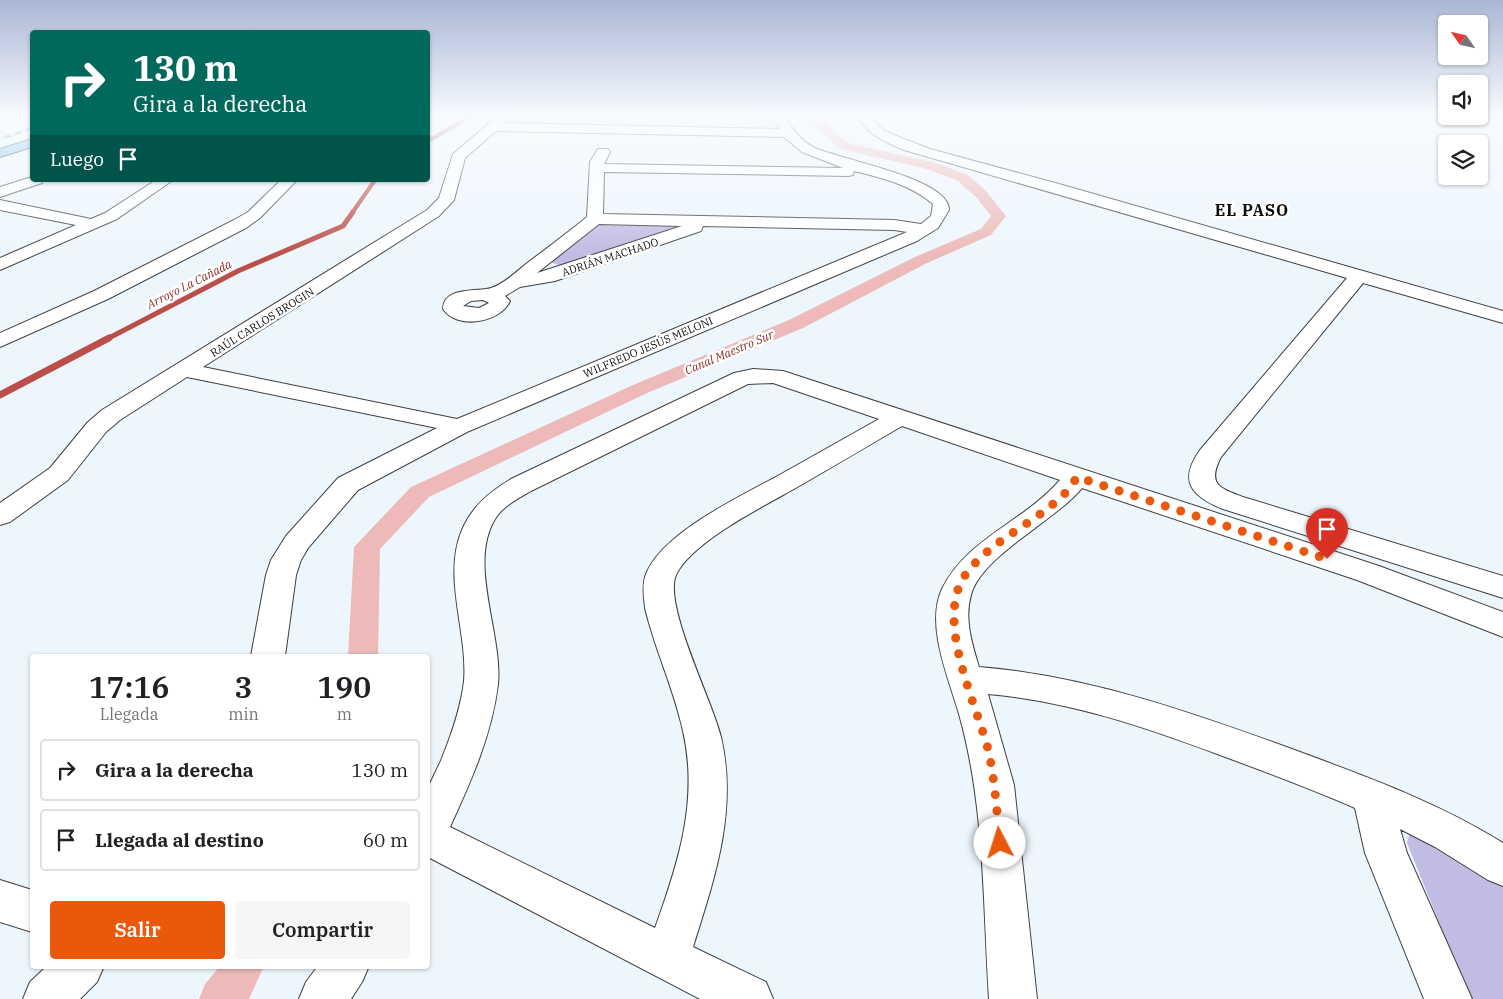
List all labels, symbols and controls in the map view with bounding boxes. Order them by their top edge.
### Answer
north arrow [1438,15,1488,65]
map controls [1438,15,1488,185]
text: 130 m [133,45,238,91]
icon: right [50,50,115,115]
button: sound [1438,75,1488,125]
text: Gira a la derecha [133,89,307,118]
button: layers [1438,135,1488,185]
icon: arrive [114,145,142,173]
text: Luego [50,147,104,171]
district label: EL PASO [1215,200,1289,220]
street label: ADRIÁN MACHADO [560,235,660,279]
water label: Arroyo La Cañada [143,256,234,312]
street label: RAÚL CARLOS BROGIN [207,284,317,360]
street label: WILFREDO JESÚS MELONI [581,313,715,381]
water label: Canal Maestro Sur [682,326,776,377]
pin [1306,508,1348,559]
icon: arrive [1313,515,1341,543]
text: 17:16 [89,667,170,706]
text: 3 [234,667,252,706]
text: 190 [317,667,371,706]
text: Llegada [100,704,158,724]
text: min [228,704,259,724]
text: m [337,704,352,724]
icon: right [52,756,80,784]
text: Gira a la derecha [95,758,254,782]
text: 130 m [351,758,408,782]
position arrow [973,816,1025,868]
icon: arrive [52,826,80,854]
text: Llegada al destino [95,828,264,852]
text: 60 m [363,828,408,852]
button: Salir [50,901,225,959]
button: Compartir [235,901,410,959]

